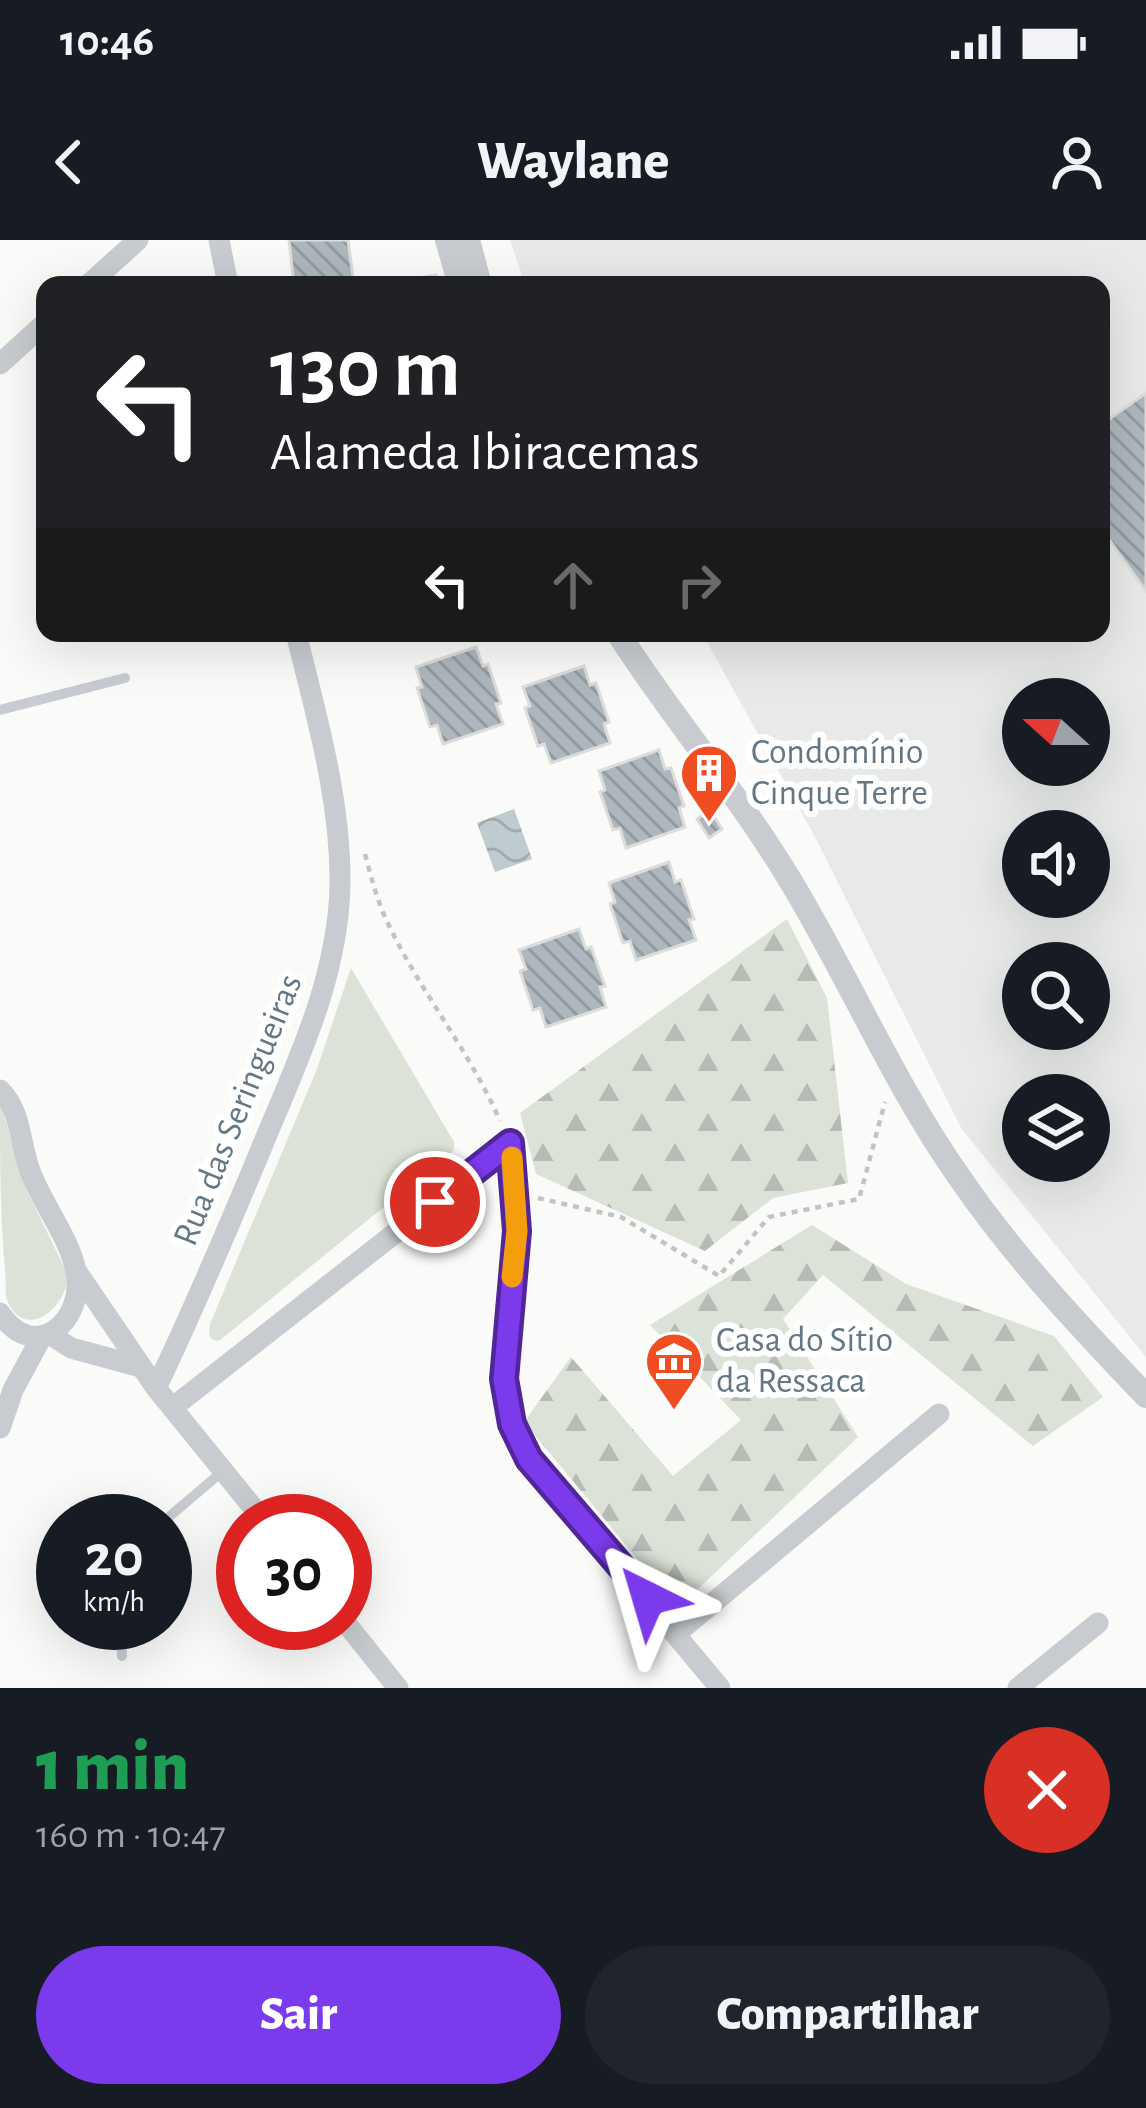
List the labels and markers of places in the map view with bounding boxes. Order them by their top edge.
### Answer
place label: Condomínio Cinque Terre [751,734,928,811]
building icon: Condomínio Cinque Terre [678,742,740,824]
pin [384,1151,486,1253]
place label: Casa do Sítio da Ressaca [716,1322,893,1399]
museum icon: Casa do Sítio da Ressaca [643,1330,705,1412]

